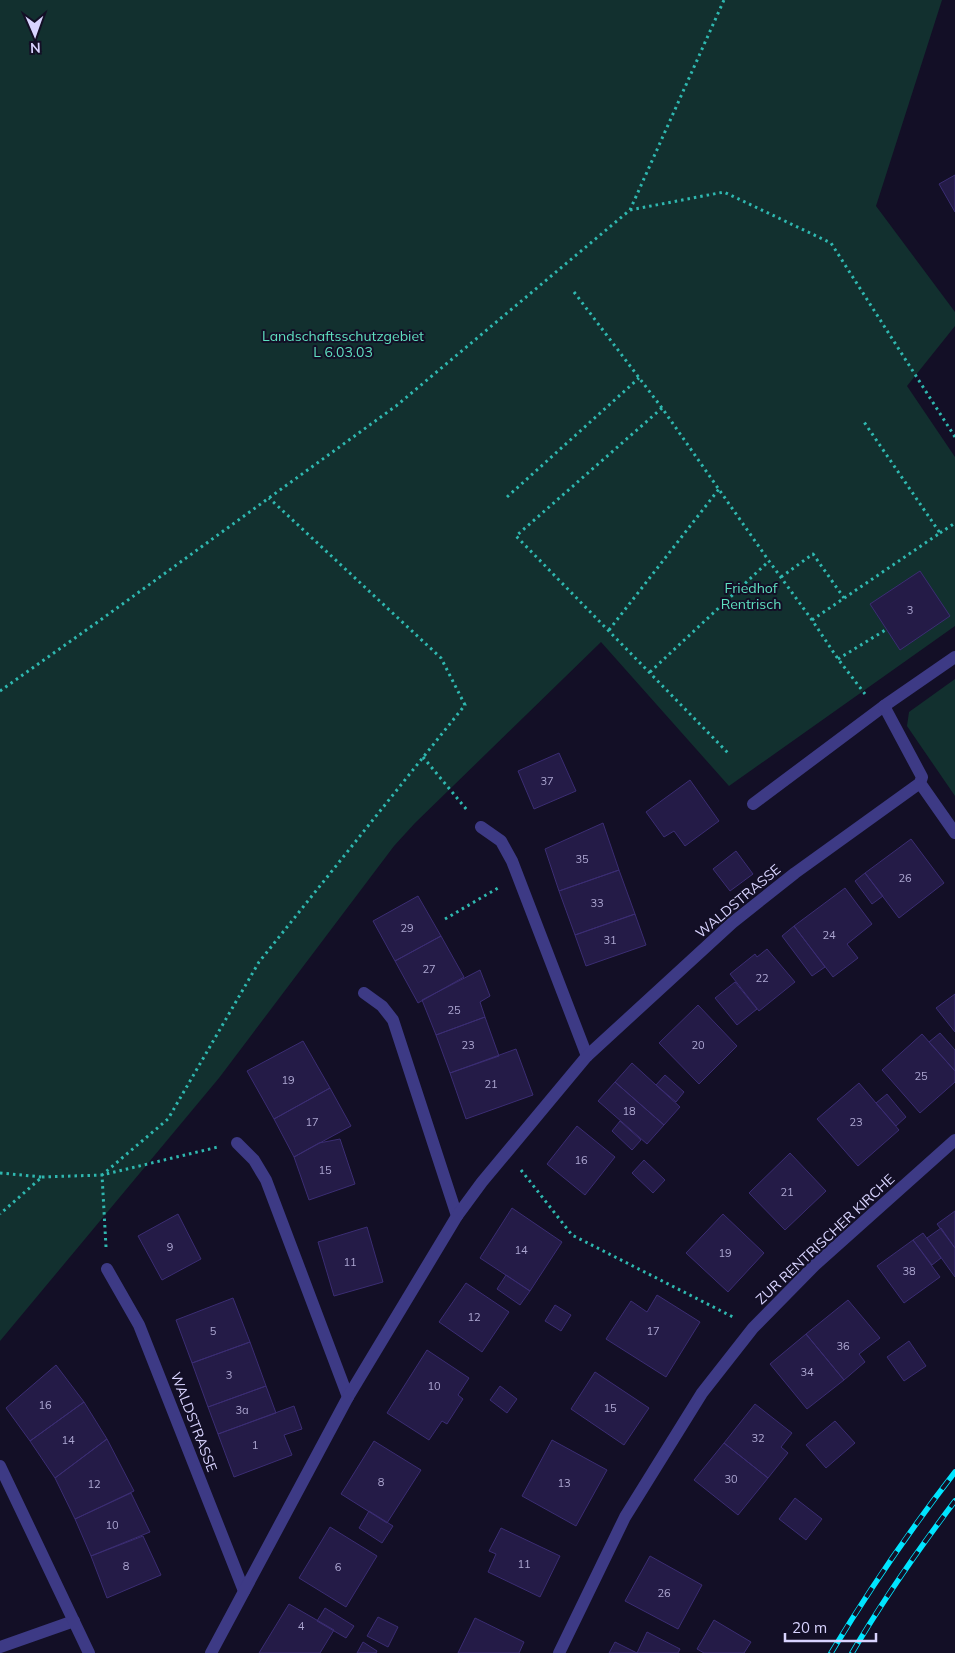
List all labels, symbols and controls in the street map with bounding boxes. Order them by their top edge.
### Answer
north arrow [10,10,60,60]
text: N [30,39,41,57]
park label: Landschaftsschutzgebiet L 6.03.03 [262,327,424,361]
park label: Friedhof Rentrisch [721,579,781,613]
house number: 3 [907,603,913,617]
house number: 37 [540,774,554,788]
house number: 35 [575,852,589,866]
street label: WALDSTRASSE [692,860,784,942]
house number: 26 [898,871,912,885]
house number: 33 [590,896,604,910]
house number: 29 [400,921,414,935]
house number: 24 [822,928,836,942]
house number: 31 [603,933,617,947]
house number: 27 [422,962,436,976]
house number: 22 [755,971,769,985]
house number: 25 [447,1003,461,1017]
house number: 23 [461,1038,475,1052]
house number: 20 [691,1038,705,1052]
house number: 25 [914,1069,928,1083]
house number: 19 [281,1073,295,1087]
house number: 21 [484,1077,498,1091]
house number: 18 [622,1104,636,1118]
house number: 17 [305,1115,319,1129]
house number: 23 [849,1115,863,1129]
house number: 16 [574,1153,588,1167]
house number: 15 [318,1163,332,1177]
street label: ZUR RENTRISCHER KIRCHE [752,1170,898,1308]
house number: 21 [780,1185,794,1199]
house number: 9 [167,1240,173,1254]
house number: 14 [514,1243,528,1257]
house number: 19 [718,1246,732,1260]
house number: 11 [343,1255,357,1269]
house number: 38 [902,1264,916,1278]
house number: 12 [467,1310,481,1324]
house number: 5 [210,1324,217,1338]
house number: 17 [646,1324,660,1338]
house number: 36 [836,1339,850,1353]
house number: 34 [800,1365,814,1379]
house number: 3 [226,1368,232,1382]
street label: WALDSTRASSE [167,1369,221,1475]
house number: 10 [427,1379,441,1393]
house number: 16 [38,1398,52,1412]
house number: 15 [603,1401,617,1415]
house number: 3a [235,1403,249,1417]
house number: 32 [751,1431,765,1445]
house number: 14 [61,1433,75,1447]
house number: 1 [252,1438,258,1452]
house number: 30 [724,1472,738,1486]
house number: 8 [378,1475,385,1489]
house number: 13 [557,1476,571,1490]
house number: 12 [87,1477,101,1491]
house number: 10 [105,1518,119,1532]
house number: 11 [517,1557,531,1571]
house number: 8 [123,1559,130,1573]
house number: 6 [335,1560,342,1574]
house number: 26 [657,1586,671,1600]
scale bar [785,1610,876,1642]
text: 20 m [792,1618,827,1637]
house number: 4 [298,1619,305,1633]

